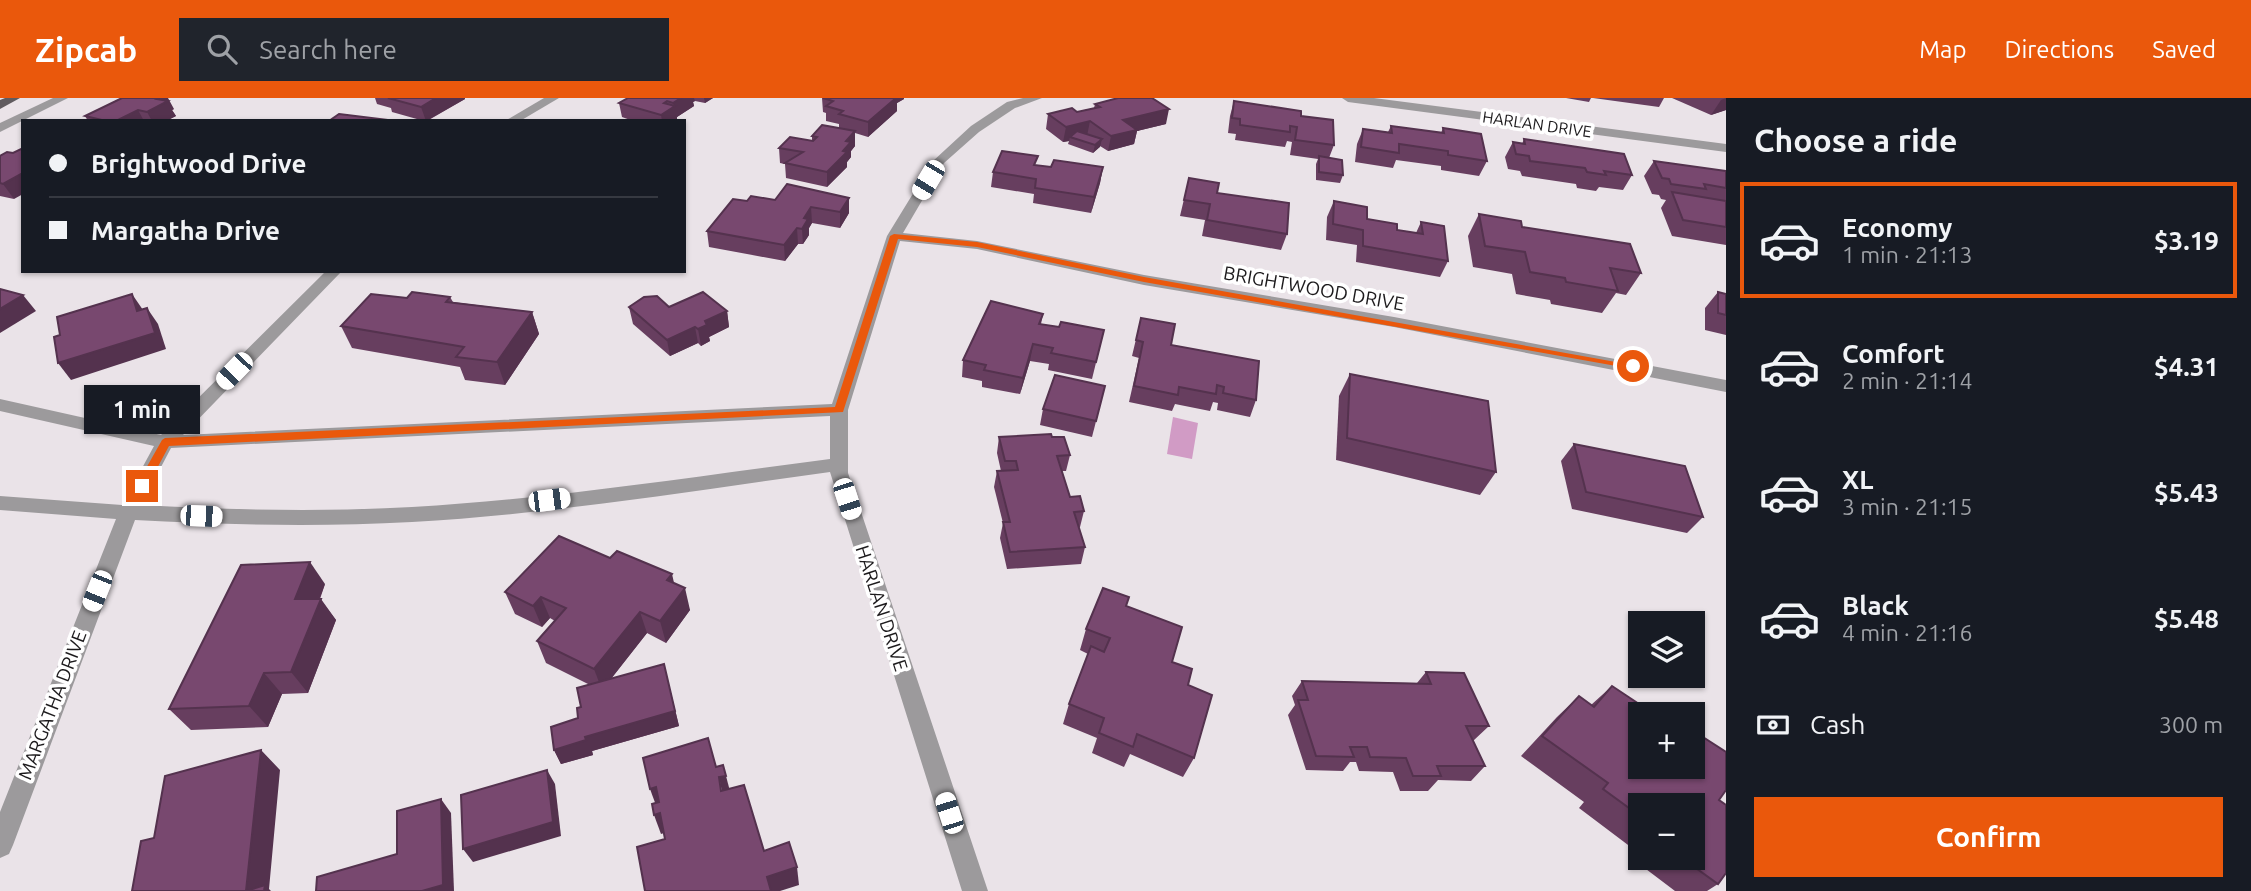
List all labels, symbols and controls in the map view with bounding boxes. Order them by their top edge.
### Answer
search box [179,18,669,81]
icon: search [203,30,241,68]
text: Zipcab [35,31,137,68]
text: Search here [259,35,397,64]
text: Map [1919,36,1966,63]
text: Directions [2004,36,2114,63]
text: Saved [2152,36,2216,63]
street label: HARLAN DRIVE [1481,107,1593,141]
text: Choose a ride [1754,122,1957,158]
text: Brightwood Drive [91,149,306,178]
car [909,157,948,203]
icon: car [1758,209,1821,272]
text: Economy [1842,213,1952,242]
text: Margatha Drive [91,216,280,245]
text: $3.19 [2154,226,2219,255]
text: 1 min · 21:13 [1842,242,1973,267]
street label: BRIGHTWOOD DRIVE [1222,261,1406,315]
icon: car [1758,335,1821,398]
text: Comfort [1842,339,1945,368]
car [212,349,257,393]
route start [1617,350,1649,382]
text: $4.31 [2154,352,2219,381]
text: 2 min · 21:14 [1842,368,1973,393]
callout: 1 min [84,384,200,434]
text: 1 min [113,397,171,422]
icon: car [1758,461,1821,524]
text: XL [1842,465,1873,494]
route end [126,470,158,502]
car [831,476,864,522]
text: $5.43 [2154,478,2219,507]
car [527,487,572,513]
text: 3 min · 21:15 [1842,494,1973,519]
car [180,505,223,527]
street label: HARLAN DRIVE [851,542,913,674]
car [80,568,115,614]
icon: car [1758,587,1821,650]
text: Black [1842,591,1909,620]
text: $5.48 [2154,604,2219,633]
map controls [1628,611,1705,870]
button: layers [1628,611,1705,688]
text: 4 min · 21:16 [1842,620,1973,645]
street label: MARGATHA DRIVE [13,627,91,783]
button: + [1628,702,1705,779]
icon: cash [1754,706,1792,744]
text: Cash [1810,710,1865,739]
text: 300 m [2159,712,2223,737]
car [933,790,966,836]
button: − [1628,793,1705,870]
button: Confirm [1754,797,2223,877]

